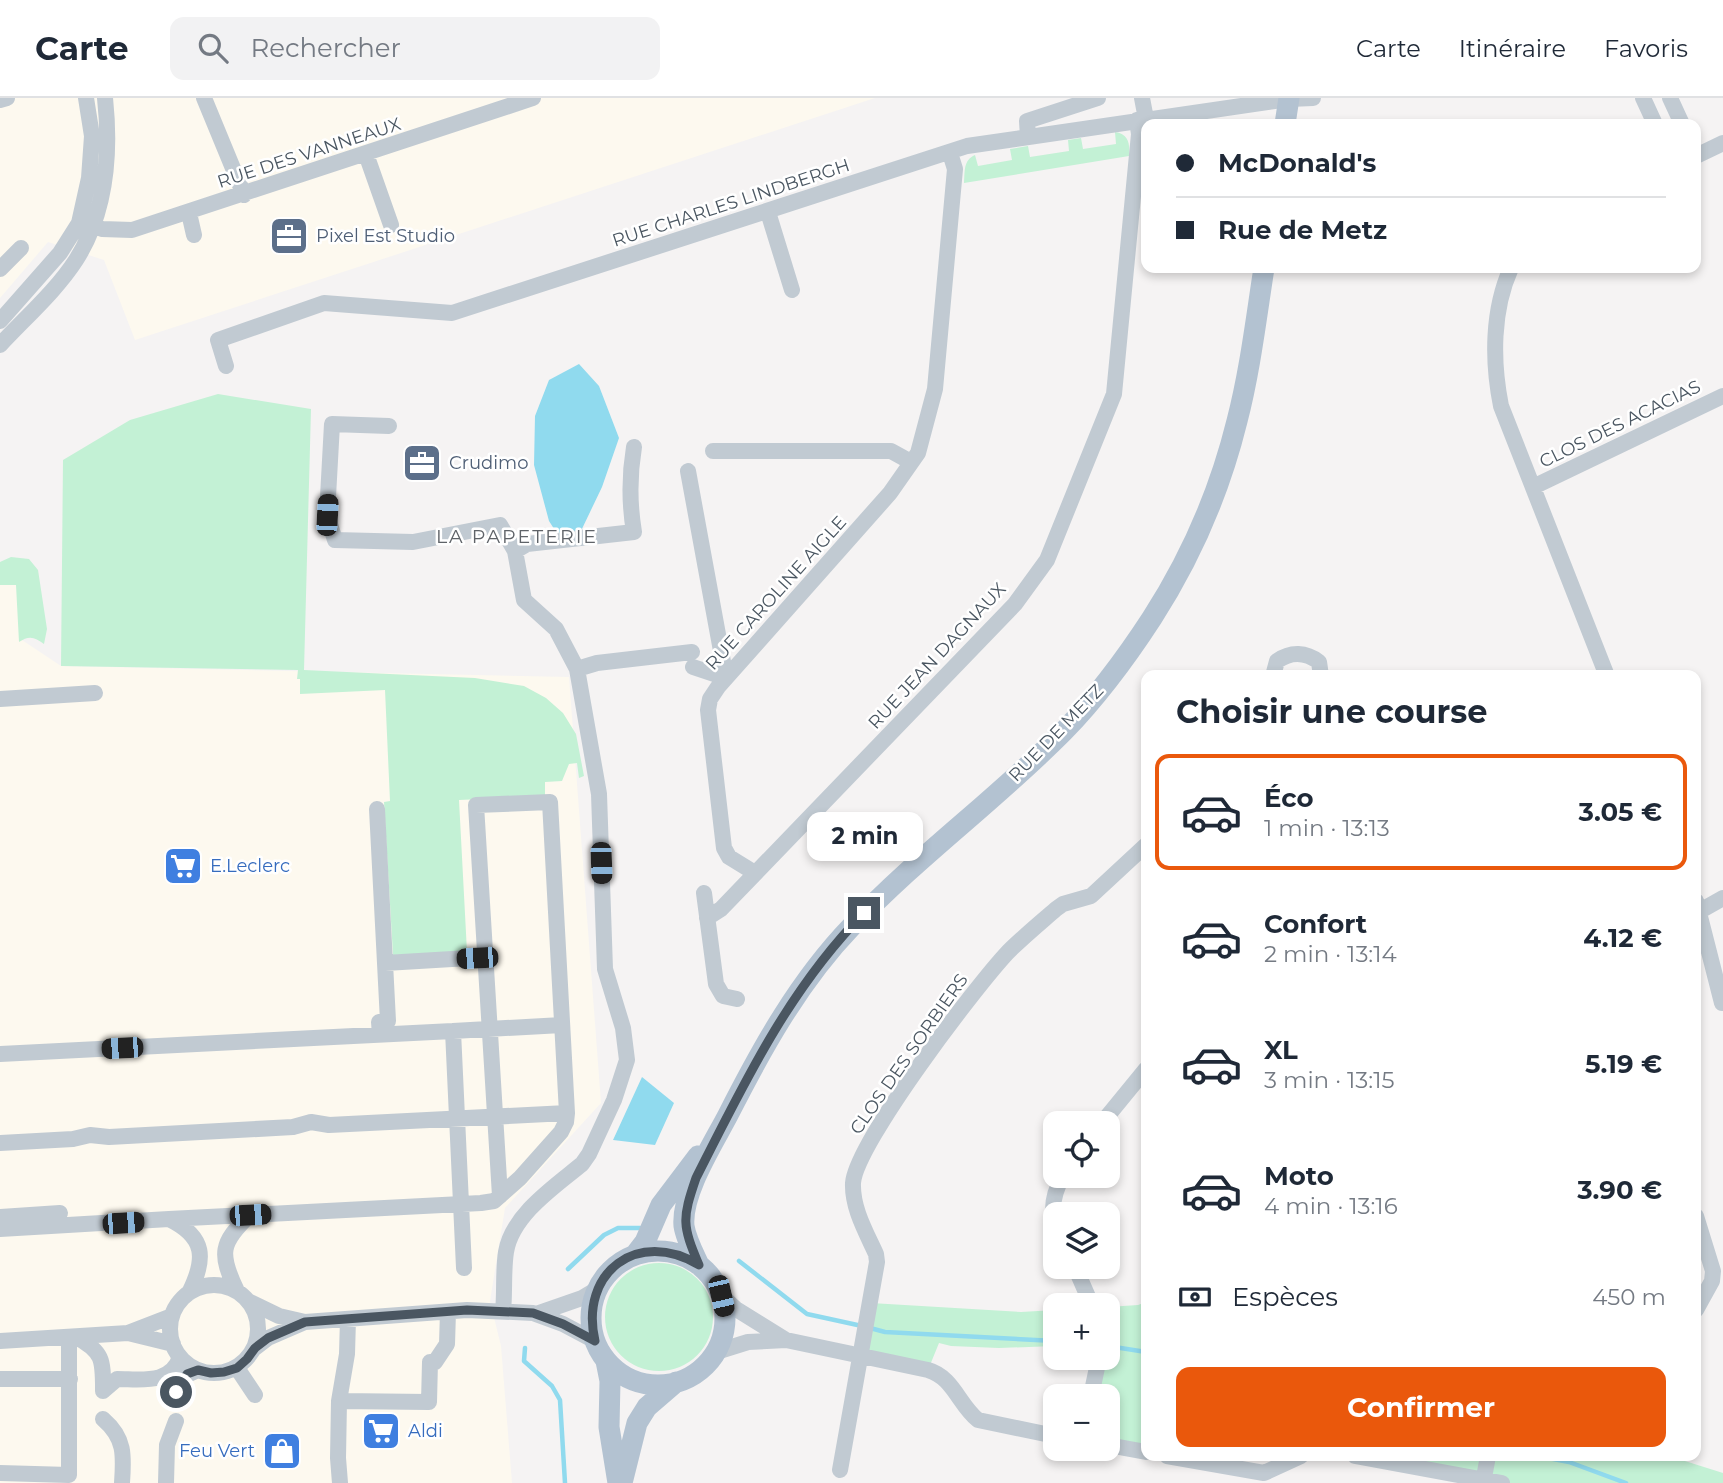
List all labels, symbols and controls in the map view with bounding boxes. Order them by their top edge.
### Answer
search box [170,17,660,80]
text: Carte [35,28,128,68]
icon: search [194,29,232,67]
text: Rechercher [250,32,401,64]
text: Carte [1356,34,1421,63]
text: Itinéraire [1459,34,1566,63]
text: Favoris [1604,34,1688,63]
street label: RUE DES VANNEAUX [215,113,404,193]
text: McDonald's [1218,147,1376,179]
street label: RUE CHARLES LINDBERGH [609,154,853,252]
text: Rue de Metz [1218,214,1387,246]
office icon: Pixel Est Studio [268,215,310,257]
place label: Pixel Est Studio [316,225,455,247]
street label: CLOS DES ACACIAS [1536,375,1704,473]
office icon: Crudimo [401,442,443,484]
place label: Crudimo [449,452,529,474]
car [316,493,339,537]
street label: RUE CAROLINE AIGLE [701,511,851,675]
district label: LA PAPETERIE [436,525,598,548]
street label: RUE JEAN DAGNAUX [864,578,1011,734]
street label: RUE DE METZ [1004,680,1108,786]
text: Choisir une course [1176,692,1488,731]
icon: car [1180,781,1243,844]
text: Éco [1264,782,1314,814]
text: 3.05 € [1579,796,1662,828]
callout: 2 min [806,812,922,860]
text: 1 min · 13:13 [1264,814,1390,842]
text: 2 min [831,822,899,850]
car [590,842,613,884]
supermarket icon: E.Leclerc [162,845,204,887]
place label: E.Leclerc [210,855,290,877]
route end [848,897,880,929]
icon: car [1180,907,1243,970]
text: Confort [1264,908,1367,940]
text: 4.12 € [1583,922,1662,954]
text: 2 min · 13:14 [1264,940,1397,968]
car [456,946,499,970]
street label: CLOS DES SORBIERS [845,969,973,1139]
icon: car [1180,1033,1243,1096]
text: XL [1264,1034,1298,1066]
car [101,1036,144,1060]
text: 5.19 € [1585,1048,1662,1080]
text: 3 min · 13:15 [1264,1066,1394,1094]
map controls [1043,1111,1120,1461]
button: locate [1043,1111,1120,1188]
icon: car [1180,1159,1243,1222]
text: Moto [1264,1160,1334,1192]
text: 3.90 € [1577,1174,1662,1206]
text: 4 min · 13:16 [1264,1192,1398,1220]
button: layers [1043,1202,1120,1279]
car [229,1203,272,1227]
car [102,1211,145,1235]
car [707,1273,736,1319]
icon: cash [1176,1278,1214,1316]
text: Espèces [1232,1281,1338,1313]
text: 450 m [1592,1283,1666,1311]
button: + [1043,1293,1120,1370]
button: Confirmer [1176,1367,1666,1447]
route start [160,1376,192,1408]
button: − [1043,1384,1120,1461]
supermarket icon: Aldi [360,1410,402,1452]
place label: Aldi [408,1420,443,1442]
shop icon: Feu Vert [261,1430,303,1472]
place label: Feu Vert [179,1440,255,1462]

